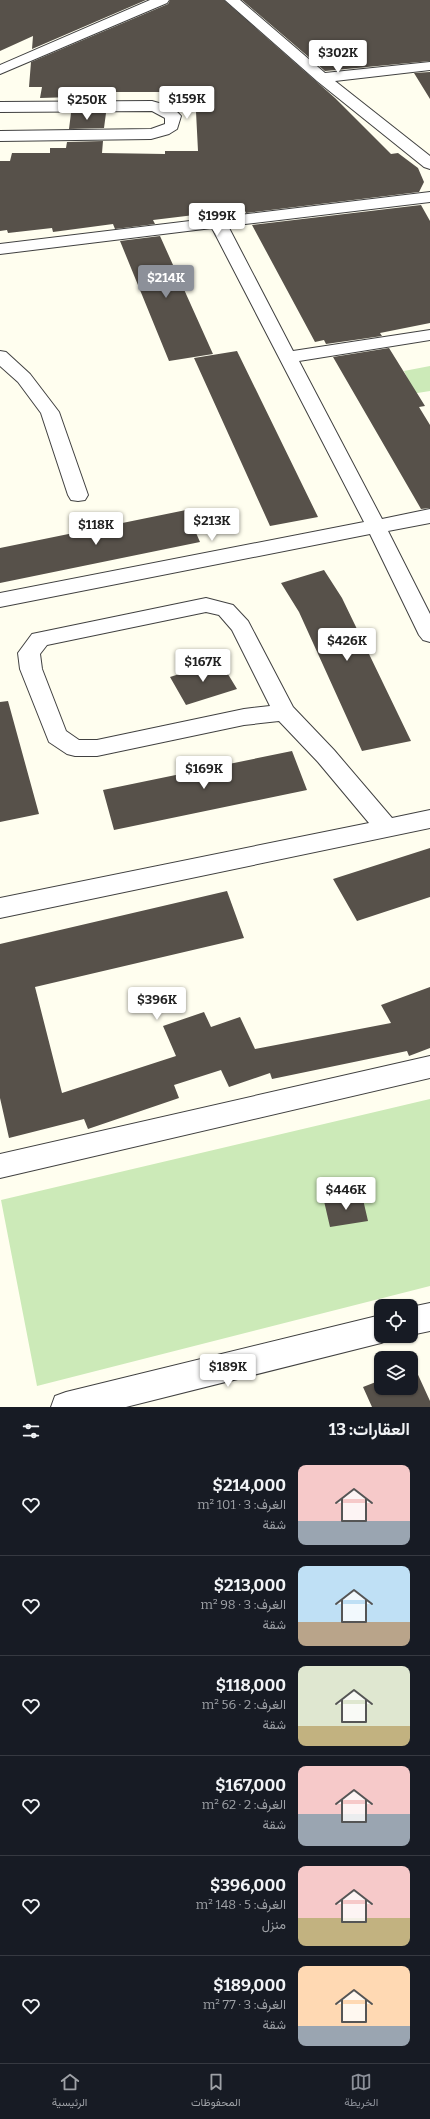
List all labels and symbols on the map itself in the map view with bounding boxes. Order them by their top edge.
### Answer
pin: $302K [310,40,366,74]
pin: $159K [159,86,215,120]
pin: $250K [59,87,115,121]
pin: $199K [189,203,245,237]
pin: $214K [138,265,194,299]
pin: $213K [184,508,240,542]
pin: $118K [68,512,124,546]
pin: $426K [319,628,375,662]
pin: $167K [175,649,231,683]
pin: $169K [176,756,232,790]
pin: $396K [129,987,185,1021]
pin: $446K [318,1177,374,1211]
pin: $189K [200,1354,256,1388]

